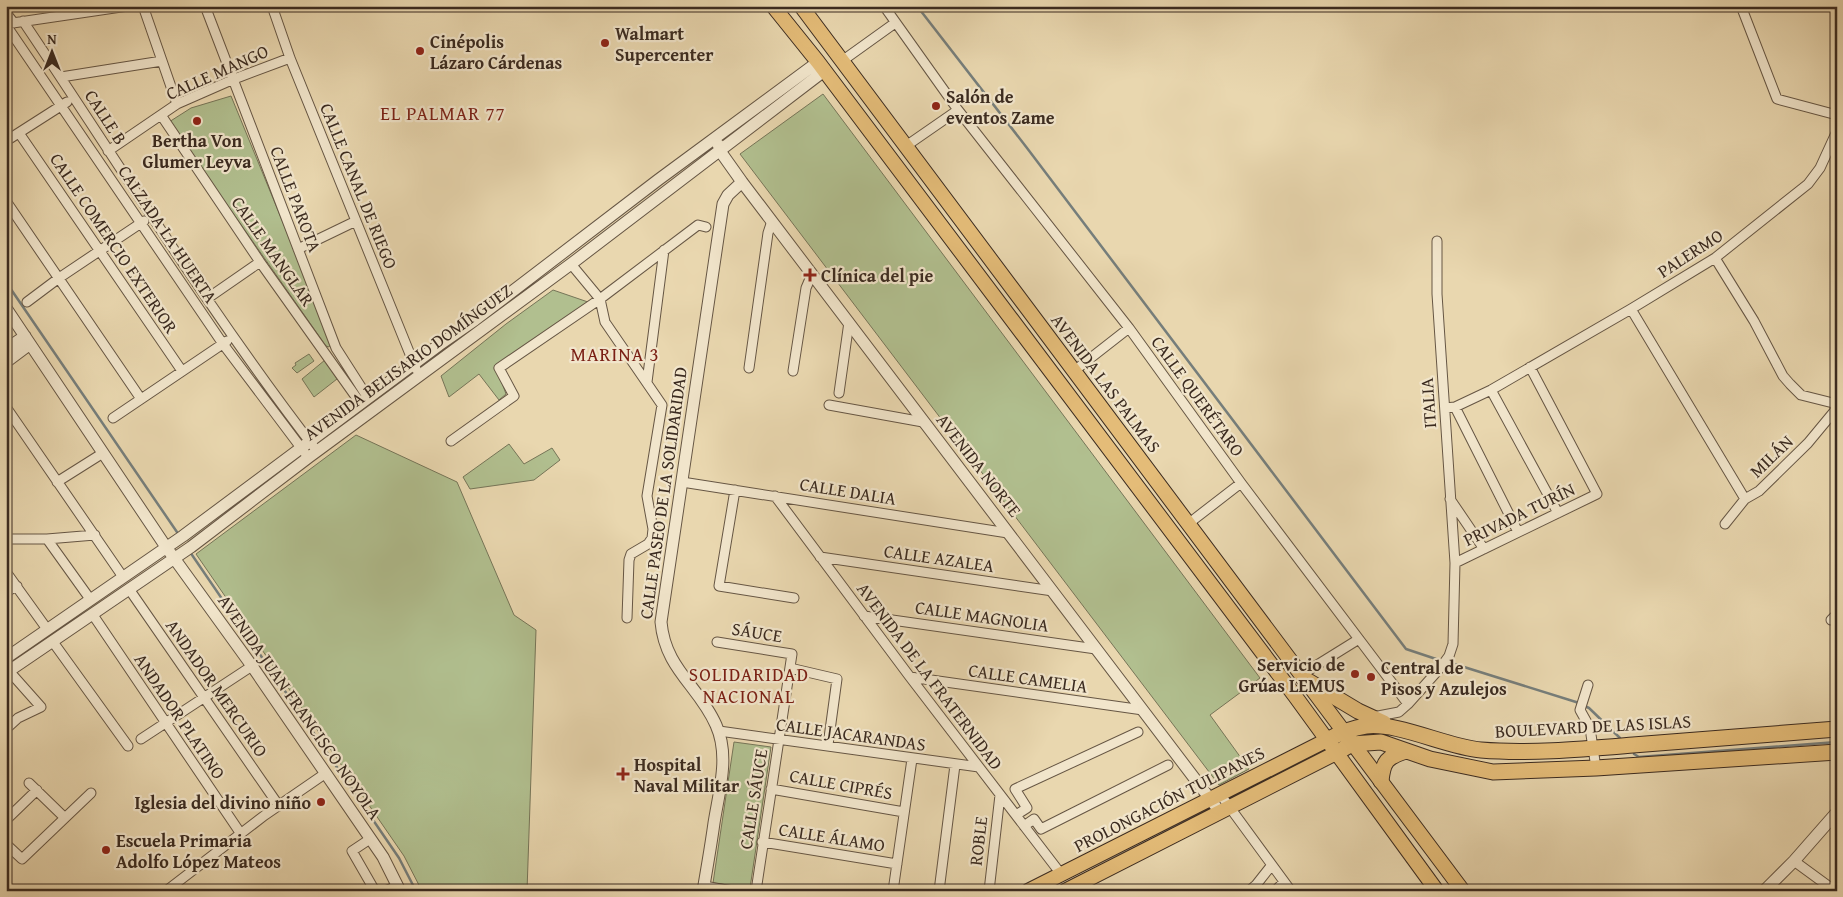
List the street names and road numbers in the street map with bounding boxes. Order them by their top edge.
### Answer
street label: CALLE MANGO [161,37,273,107]
street label: CALLE B [78,84,134,150]
street label: CALLE CANAL DE RIEGO [313,99,405,273]
street label: CALLE PAROTA [263,142,329,256]
street label: CALLE COMERCIO EXTERIOR [43,147,185,339]
street label: CALZADA LA HUERTA [112,160,224,308]
street label: CALLE MANGLAR [225,190,321,312]
street label: PALERMO [1652,222,1728,284]
street label: AVENIDA BELISARIO DOMÍNGUEZ [298,277,518,447]
street label: AVENIDA LAS PALMAS [1045,308,1168,458]
street label: CALLE QUERÉTARO [1145,330,1251,462]
street label: CALLE PASEO DE LA SOLIDARIDAD [632,365,694,621]
street label: ITALIA [1413,377,1443,429]
street label: AVENIDA NORTE [930,407,1028,523]
street label: MILÁN [1743,428,1799,484]
street label: CALLE DALIA [798,470,898,512]
street label: PRIVADA TURÍN [1459,475,1580,553]
street label: CALLE AZALEA [882,537,996,579]
street label: AVENIDA DE LA FRATERNIDAD [850,576,1010,776]
street label: AVENIDA JUAN FRANCISCO NOYOLA [212,589,388,825]
street label: CALLE MAGNOLIA [913,593,1051,639]
street label: ANDADOR MERCURIO [159,614,275,763]
street label: SÁUCE [730,615,784,649]
street label: ANDADOR PLATINO [128,648,232,785]
street label: CALLE CAMELIA [967,656,1089,700]
street label: BOULEVARD DE LAS ISLAS [1494,707,1692,745]
street label: CALLE JACARANDAS [775,710,928,758]
street label: PROLONGACIÓN TULIPANES [1069,739,1269,859]
street label: CALLE SÁUCE [732,747,774,851]
street label: CALLE CIPRÉS [787,762,895,806]
street label: CALLE ÁLAMO [777,815,887,859]
street label: ROBLE [962,815,994,867]

